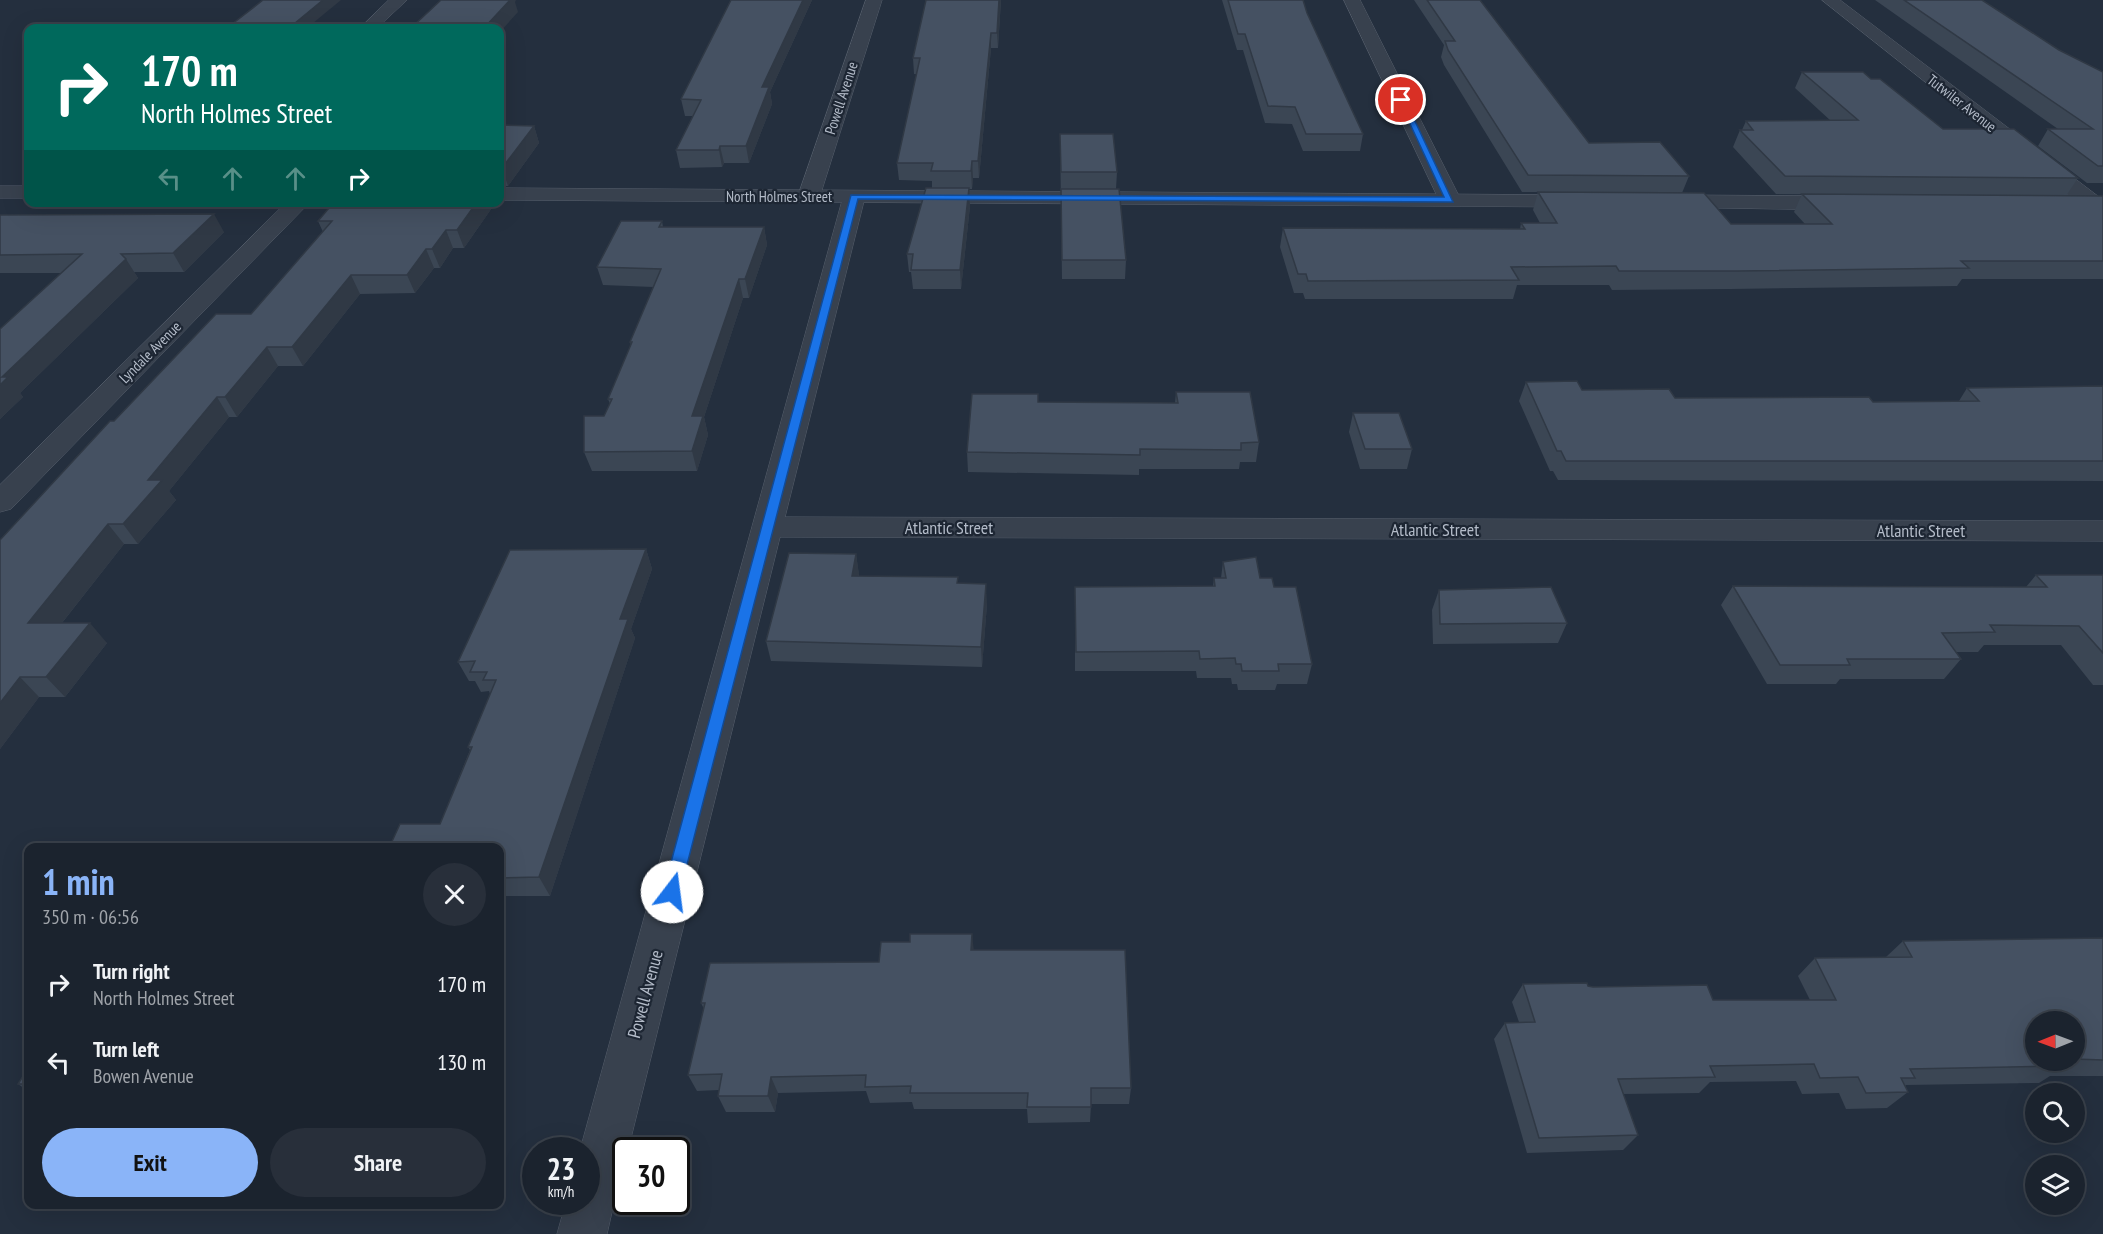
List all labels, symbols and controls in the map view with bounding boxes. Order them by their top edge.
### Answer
text: 170 m [141,43,238,98]
icon: right [42,48,120,126]
street label: Powell Avenue [820,59,862,137]
street label: Tutwiler Avenue [1924,70,2000,136]
pin [1375,74,1426,125]
icon: arrive [1384,83,1417,116]
text: North Holmes Street [141,96,332,130]
icon: left [153,162,186,195]
icon: ahead [216,162,249,195]
icon: ahead [279,162,312,195]
icon: right [342,162,375,195]
street label: North Holmes Street [726,187,832,206]
street label: Lyndale Avenue [115,317,185,387]
street label: Atlantic Street [905,516,993,539]
street label: Atlantic Street [1391,518,1479,541]
street label: Atlantic Street [1877,519,1965,542]
text: 1 min [42,858,115,905]
position arrow [640,860,704,924]
button: close [423,863,486,926]
text: 350 m · 06:56 [42,904,139,930]
street label: Powell Avenue [622,947,668,1041]
text: Turn right [93,957,170,985]
icon: right [42,968,75,1001]
text: 170 m [437,970,486,998]
text: North Holmes Street [93,985,235,1011]
north arrow [2025,1011,2085,1071]
map controls [2025,1011,2085,1215]
text: Turn left [93,1035,159,1063]
icon: left [42,1046,75,1079]
text: 130 m [437,1048,486,1076]
text: Bowen Avenue [93,1063,194,1089]
button: search [2025,1083,2085,1143]
button: Exit [42,1128,258,1197]
button: Share [270,1128,486,1197]
speed limit sign: 30 [612,1137,690,1215]
text: 23 [547,1149,575,1188]
button: layers [2025,1155,2085,1215]
text: km/h [548,1182,574,1201]

